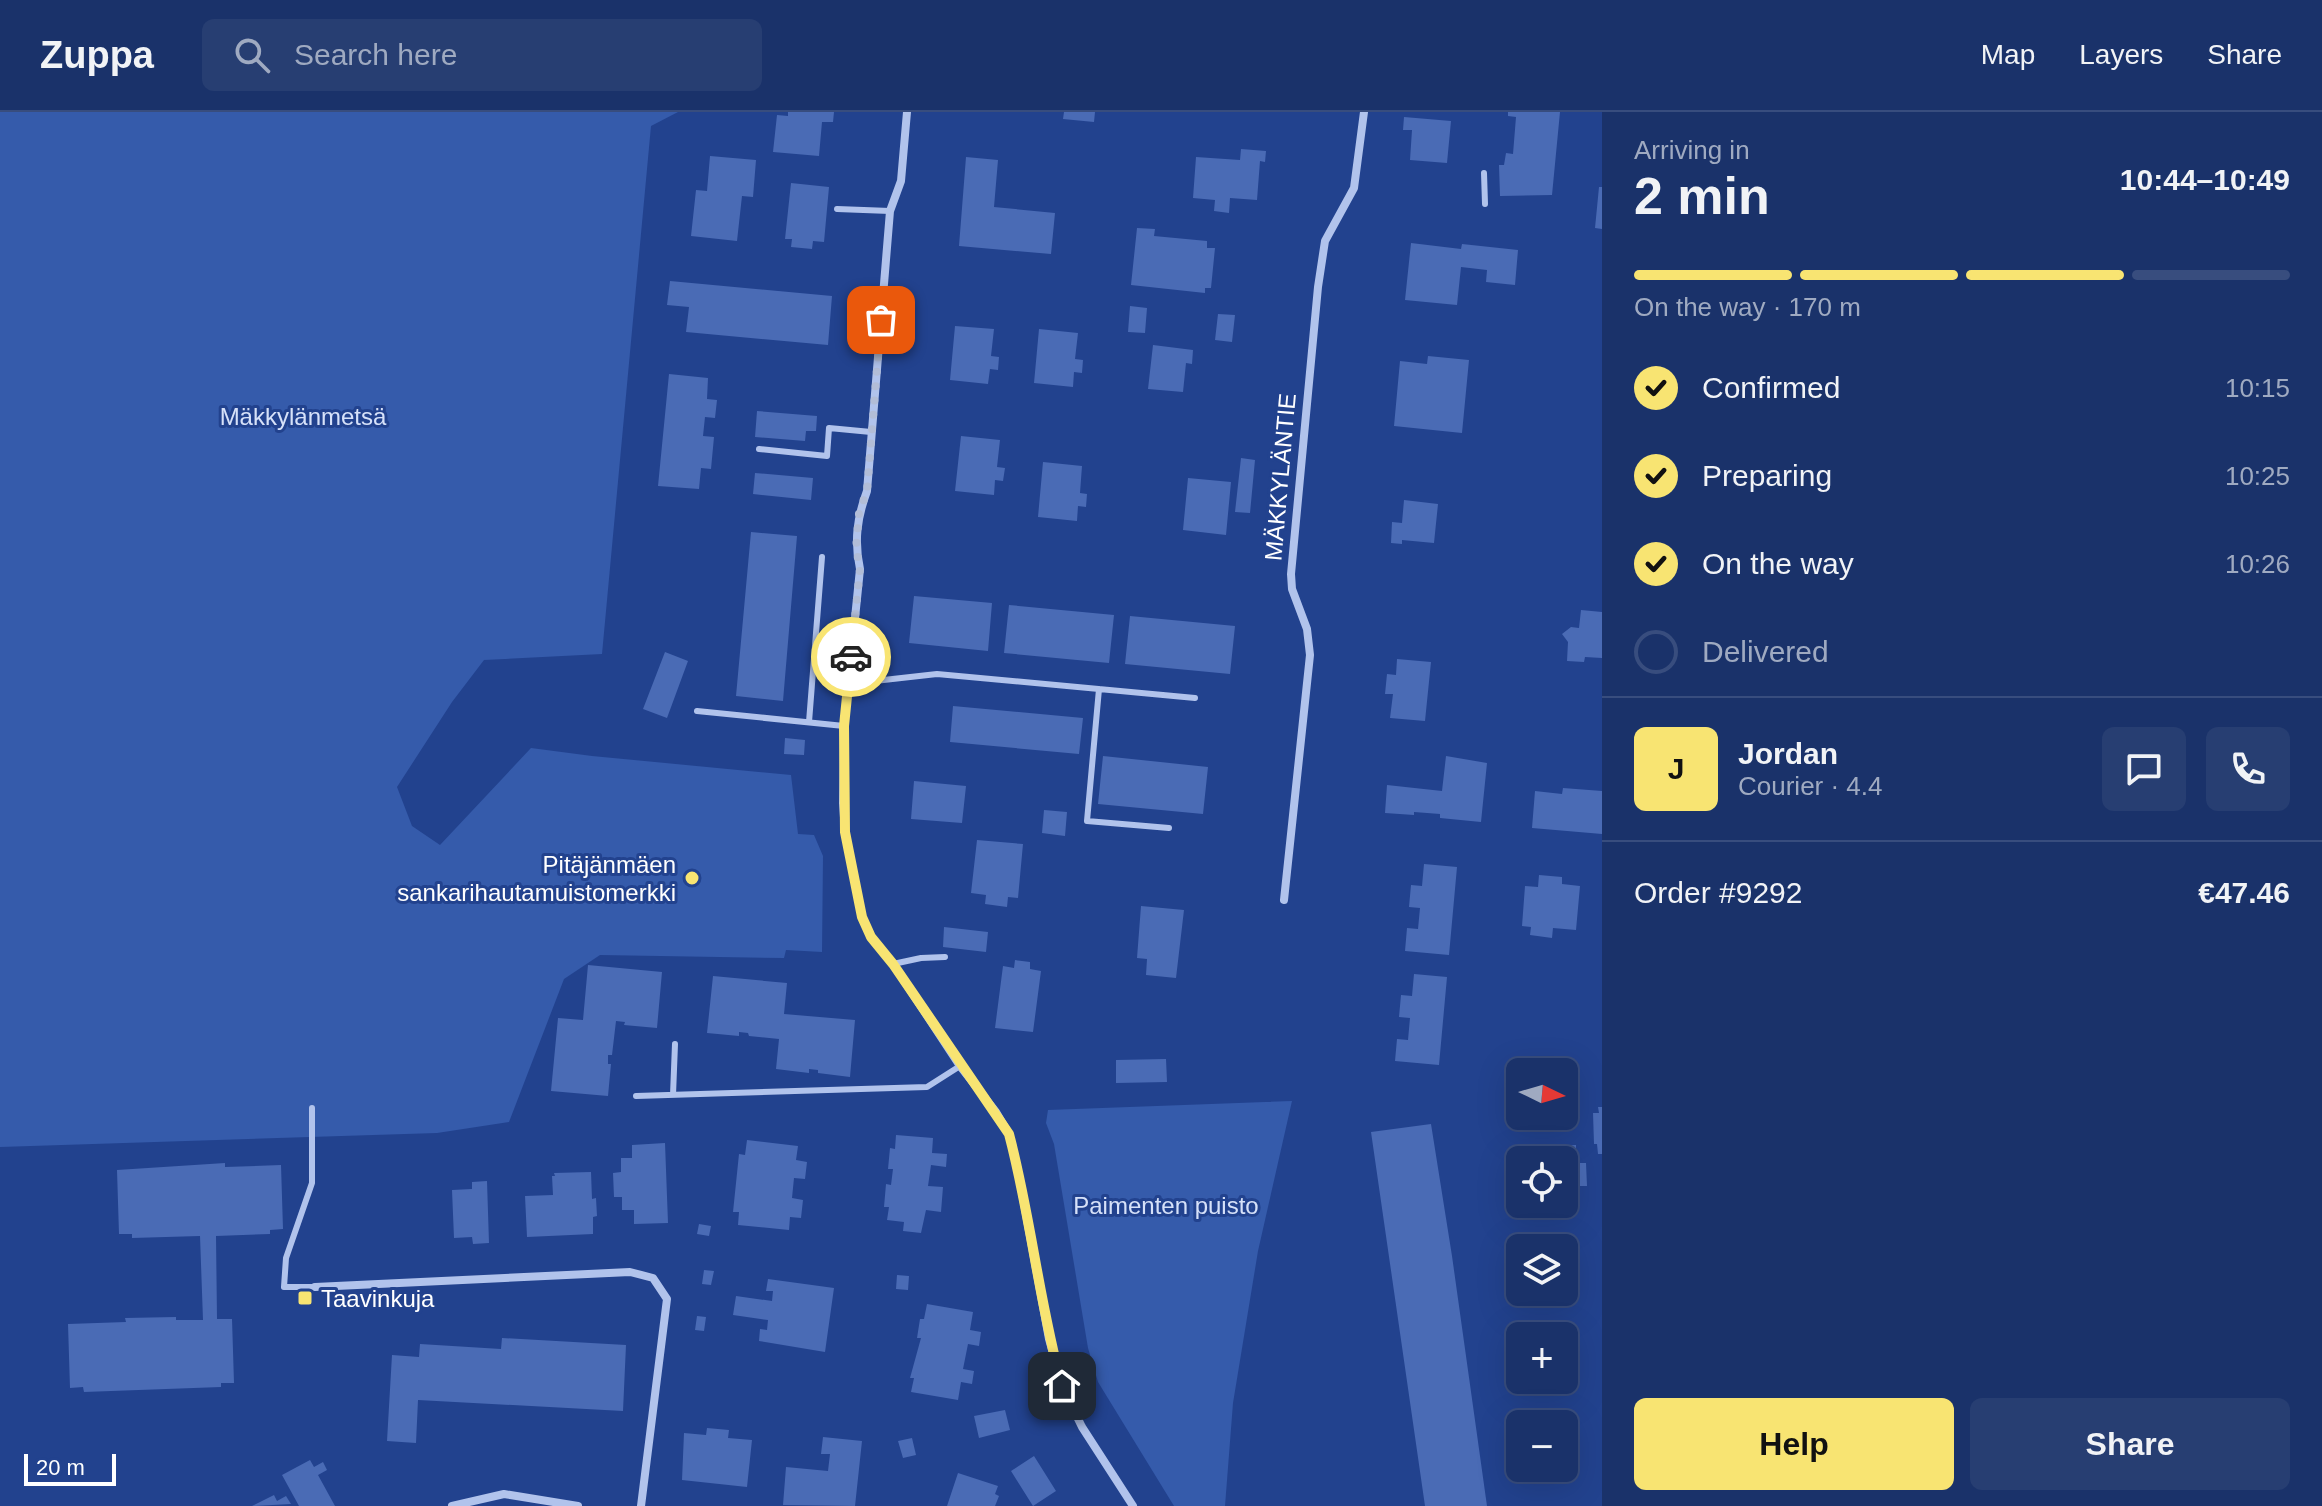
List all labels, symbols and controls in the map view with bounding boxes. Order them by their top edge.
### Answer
search box [202,19,762,91]
icon: search [230,33,274,77]
text: Zuppa [40,34,154,76]
text: Search here [294,38,457,71]
text: Map [1981,39,2035,70]
text: Layers [2079,39,2163,70]
text: Share [2207,39,2282,70]
text: Arriving in [1634,135,1750,165]
text: 10:44–10:49 [2120,163,2290,196]
text: 2 min [1634,167,1770,225]
pin [847,286,915,354]
text: On the way · 170 m [1634,292,1861,322]
icon: bag [859,298,903,342]
icon: check [1634,366,1678,410]
text: Confirmed [1702,371,1840,404]
text: 10:15 [2225,373,2290,403]
street label: MÄKKYLÄNTIE [1259,392,1301,562]
park label: Mäkkylänmetsä [220,403,387,430]
icon: check [1634,454,1678,498]
text: Preparing [1702,459,1832,492]
text: 10:25 [2225,461,2290,491]
icon: check [1634,542,1678,586]
text: On the way [1702,547,1854,580]
text: 10:26 [2225,549,2290,579]
courier [811,617,891,697]
icon: car [829,635,873,679]
text: Delivered [1702,635,1829,668]
button: chat [2102,727,2186,811]
button: phone [2206,727,2290,811]
text: Jordan [1738,737,1838,770]
text: J [1668,752,1684,785]
text: Courier · 4.4 [1738,771,1883,801]
place label: Pitäjänmäen sankarihautamuistomerkki [397,851,676,906]
marker: Pitäjänmäen sankarihautamuistomerkki [683,869,701,887]
text: Order #9292 [1634,876,1802,909]
text: €47.46 [2198,876,2290,909]
north arrow [1506,1058,1578,1130]
map controls [1506,1058,1578,1482]
button: locate [1506,1146,1578,1218]
park label: Paimenten puisto [1073,1192,1259,1219]
button: layers [1506,1234,1578,1306]
place label: Taavinkuja [321,1285,435,1312]
marker: Taavinkuja [296,1289,314,1307]
button: + [1506,1322,1578,1394]
pin [1028,1352,1096,1420]
icon: home [1040,1364,1084,1408]
button: Help [1634,1398,1954,1490]
button: Share [1970,1398,2290,1490]
button: − [1506,1410,1578,1482]
scale bar [24,1450,116,1486]
text: 20 m [36,1455,85,1480]

